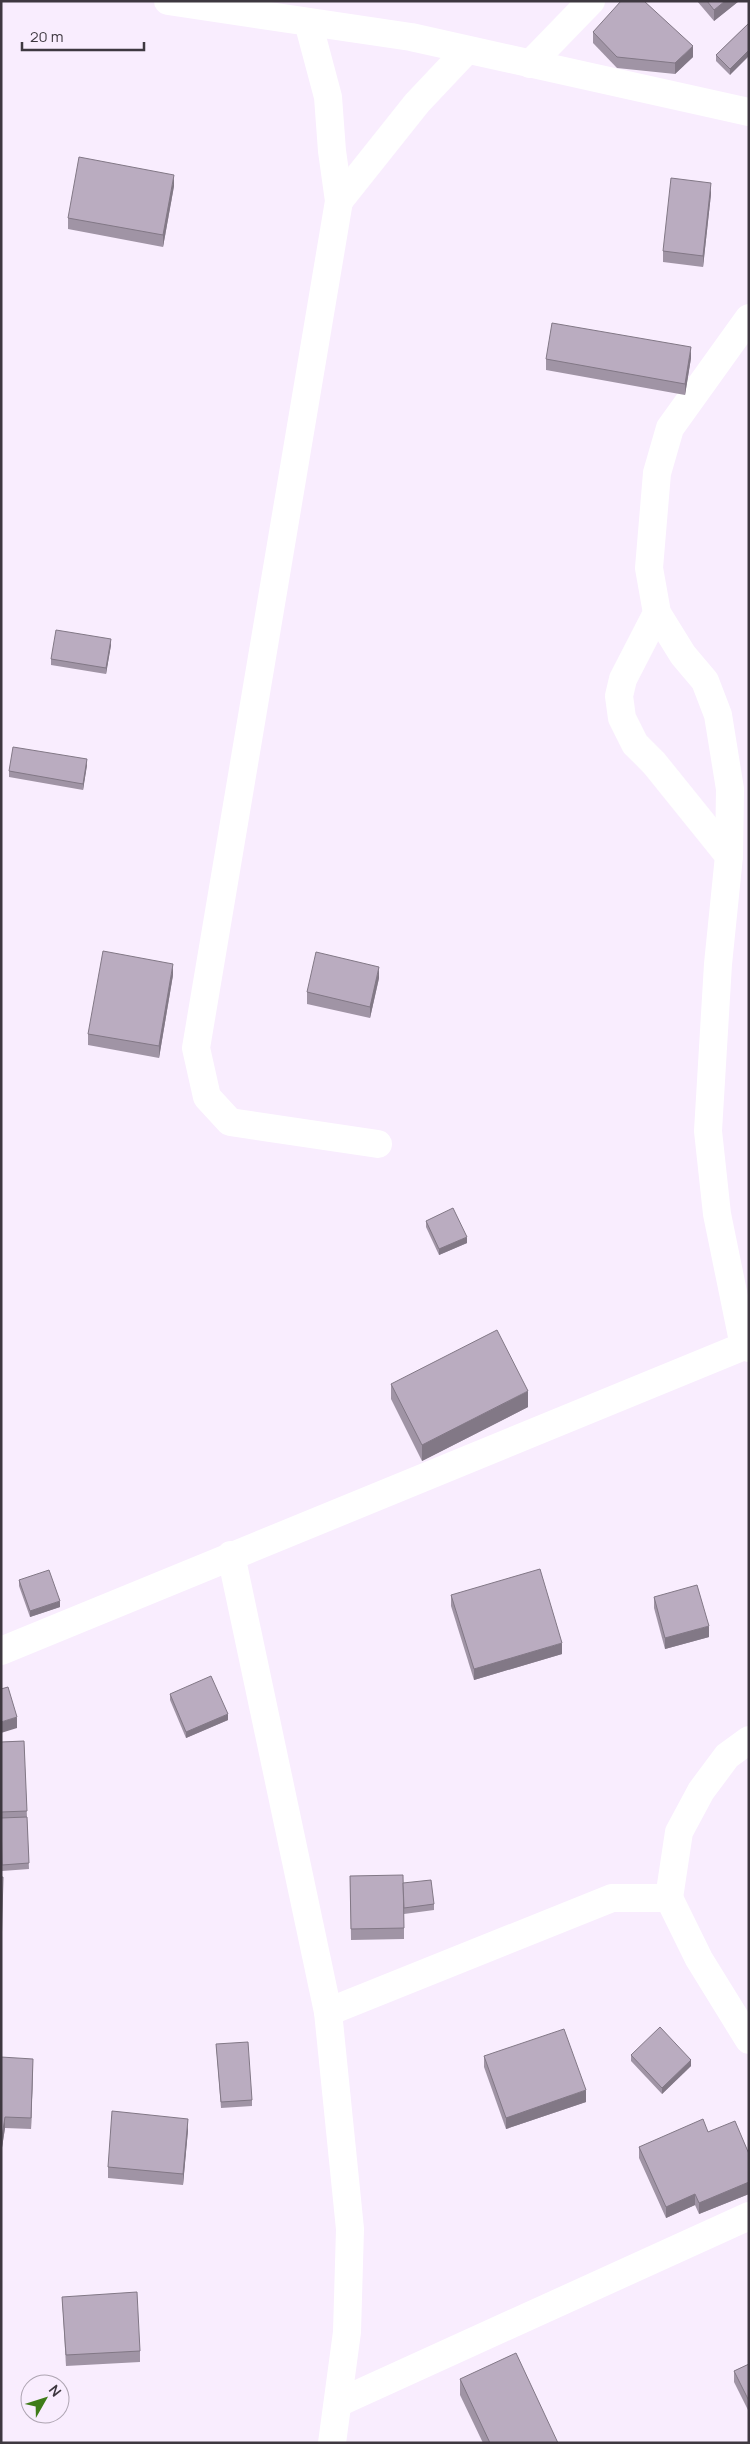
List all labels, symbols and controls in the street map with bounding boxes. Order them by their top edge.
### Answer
scale bar [22,20,145,52]
text: 20 m [30,26,63,47]
north arrow [20,2374,70,2424]
text: N [45,2381,66,2400]

